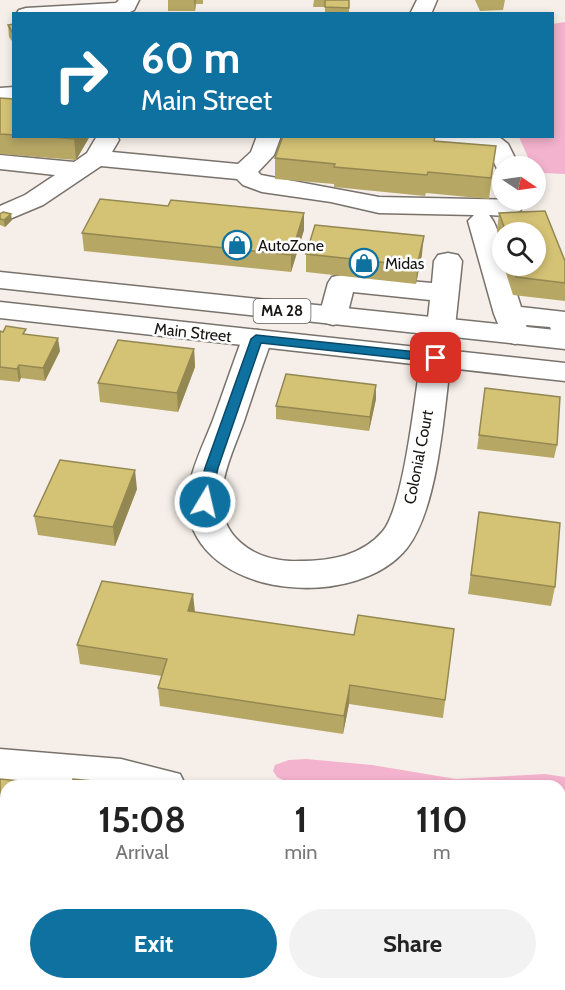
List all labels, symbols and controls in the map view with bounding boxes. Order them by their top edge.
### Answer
text: 60 m [141,32,240,84]
icon: right [42,36,120,114]
text: Main Street [141,84,272,117]
north arrow [492,156,546,210]
map controls [492,156,546,276]
button: search [492,222,546,276]
shop icon: AutoZone [221,229,253,261]
place label: AutoZone [258,236,324,255]
shop icon: Midas [348,247,380,279]
place label: Midas [385,254,425,273]
road number: MA 28 [254,299,310,323]
street label: Main Street [153,319,233,346]
pin [410,332,461,383]
icon: arrive [419,341,452,374]
street label: Colonial Court [400,408,437,506]
position arrow [173,470,237,534]
text: 15:08 [98,797,186,841]
text: 1 [294,797,308,841]
text: 110 [416,797,468,841]
text: Arrival [116,840,169,864]
text: min [284,840,317,864]
text: m [433,840,450,864]
button: Exit [30,909,277,978]
button: Share [289,909,536,978]

